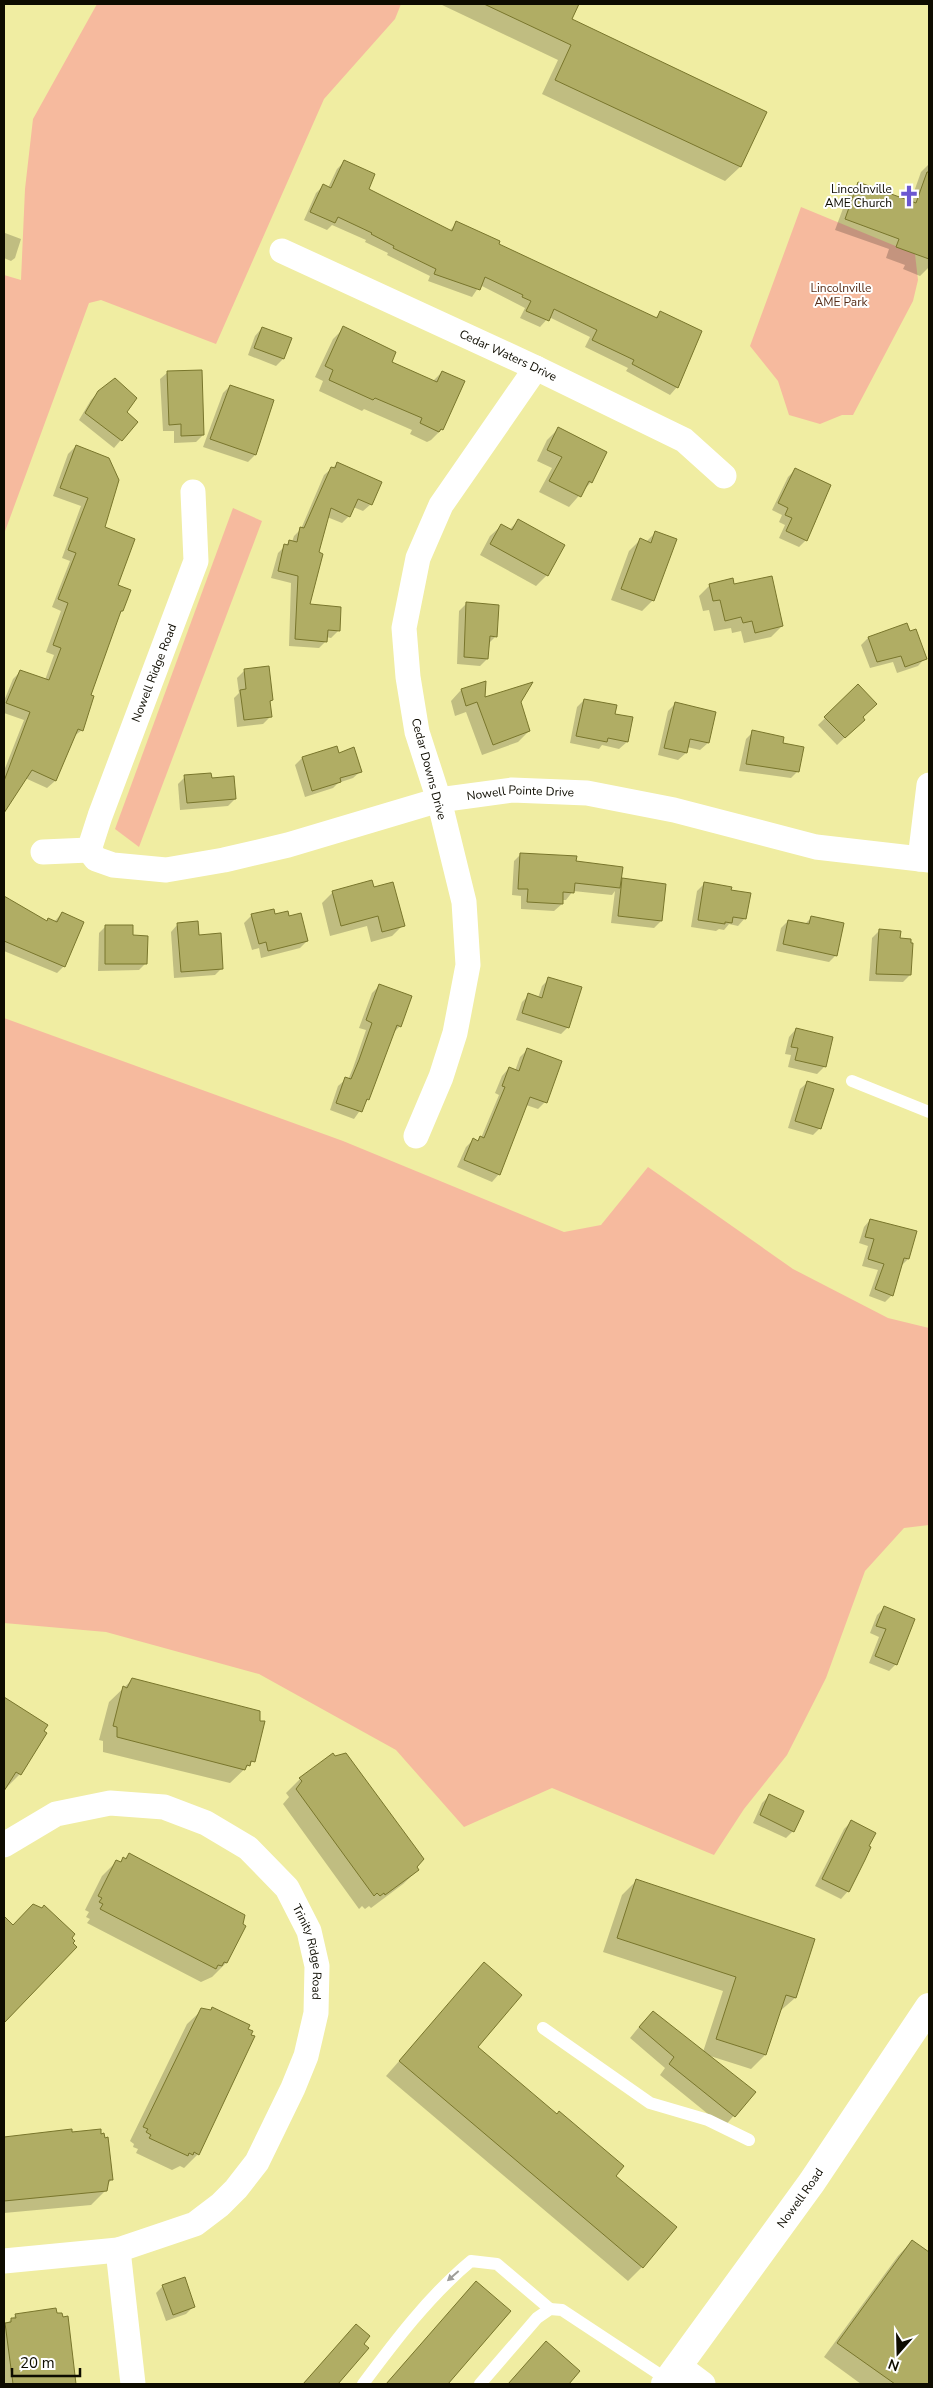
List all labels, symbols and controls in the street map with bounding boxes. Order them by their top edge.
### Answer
place label: Lincolnville AME Church [825,181,892,211]
church icon: Lincolnville AME Church [896,183,922,209]
park label: Lincolnville AME Park [811,280,871,310]
street label: Cedar Waters Drive [457,326,560,385]
street label: Nowell Ridge Road [128,621,180,725]
street label: Cedar Downs Drive [408,716,450,822]
street label: Nowell Pointe Drive [466,782,574,804]
street label: Trinity Ridge Road [289,1901,325,2000]
street label: Nowell Road [773,2165,827,2231]
one-way arrow [448,2270,460,2282]
north arrow [873,2328,923,2378]
scale bar [12,2346,80,2378]
text: 20 m [20,2353,55,2373]
text: N [886,2354,902,2375]

